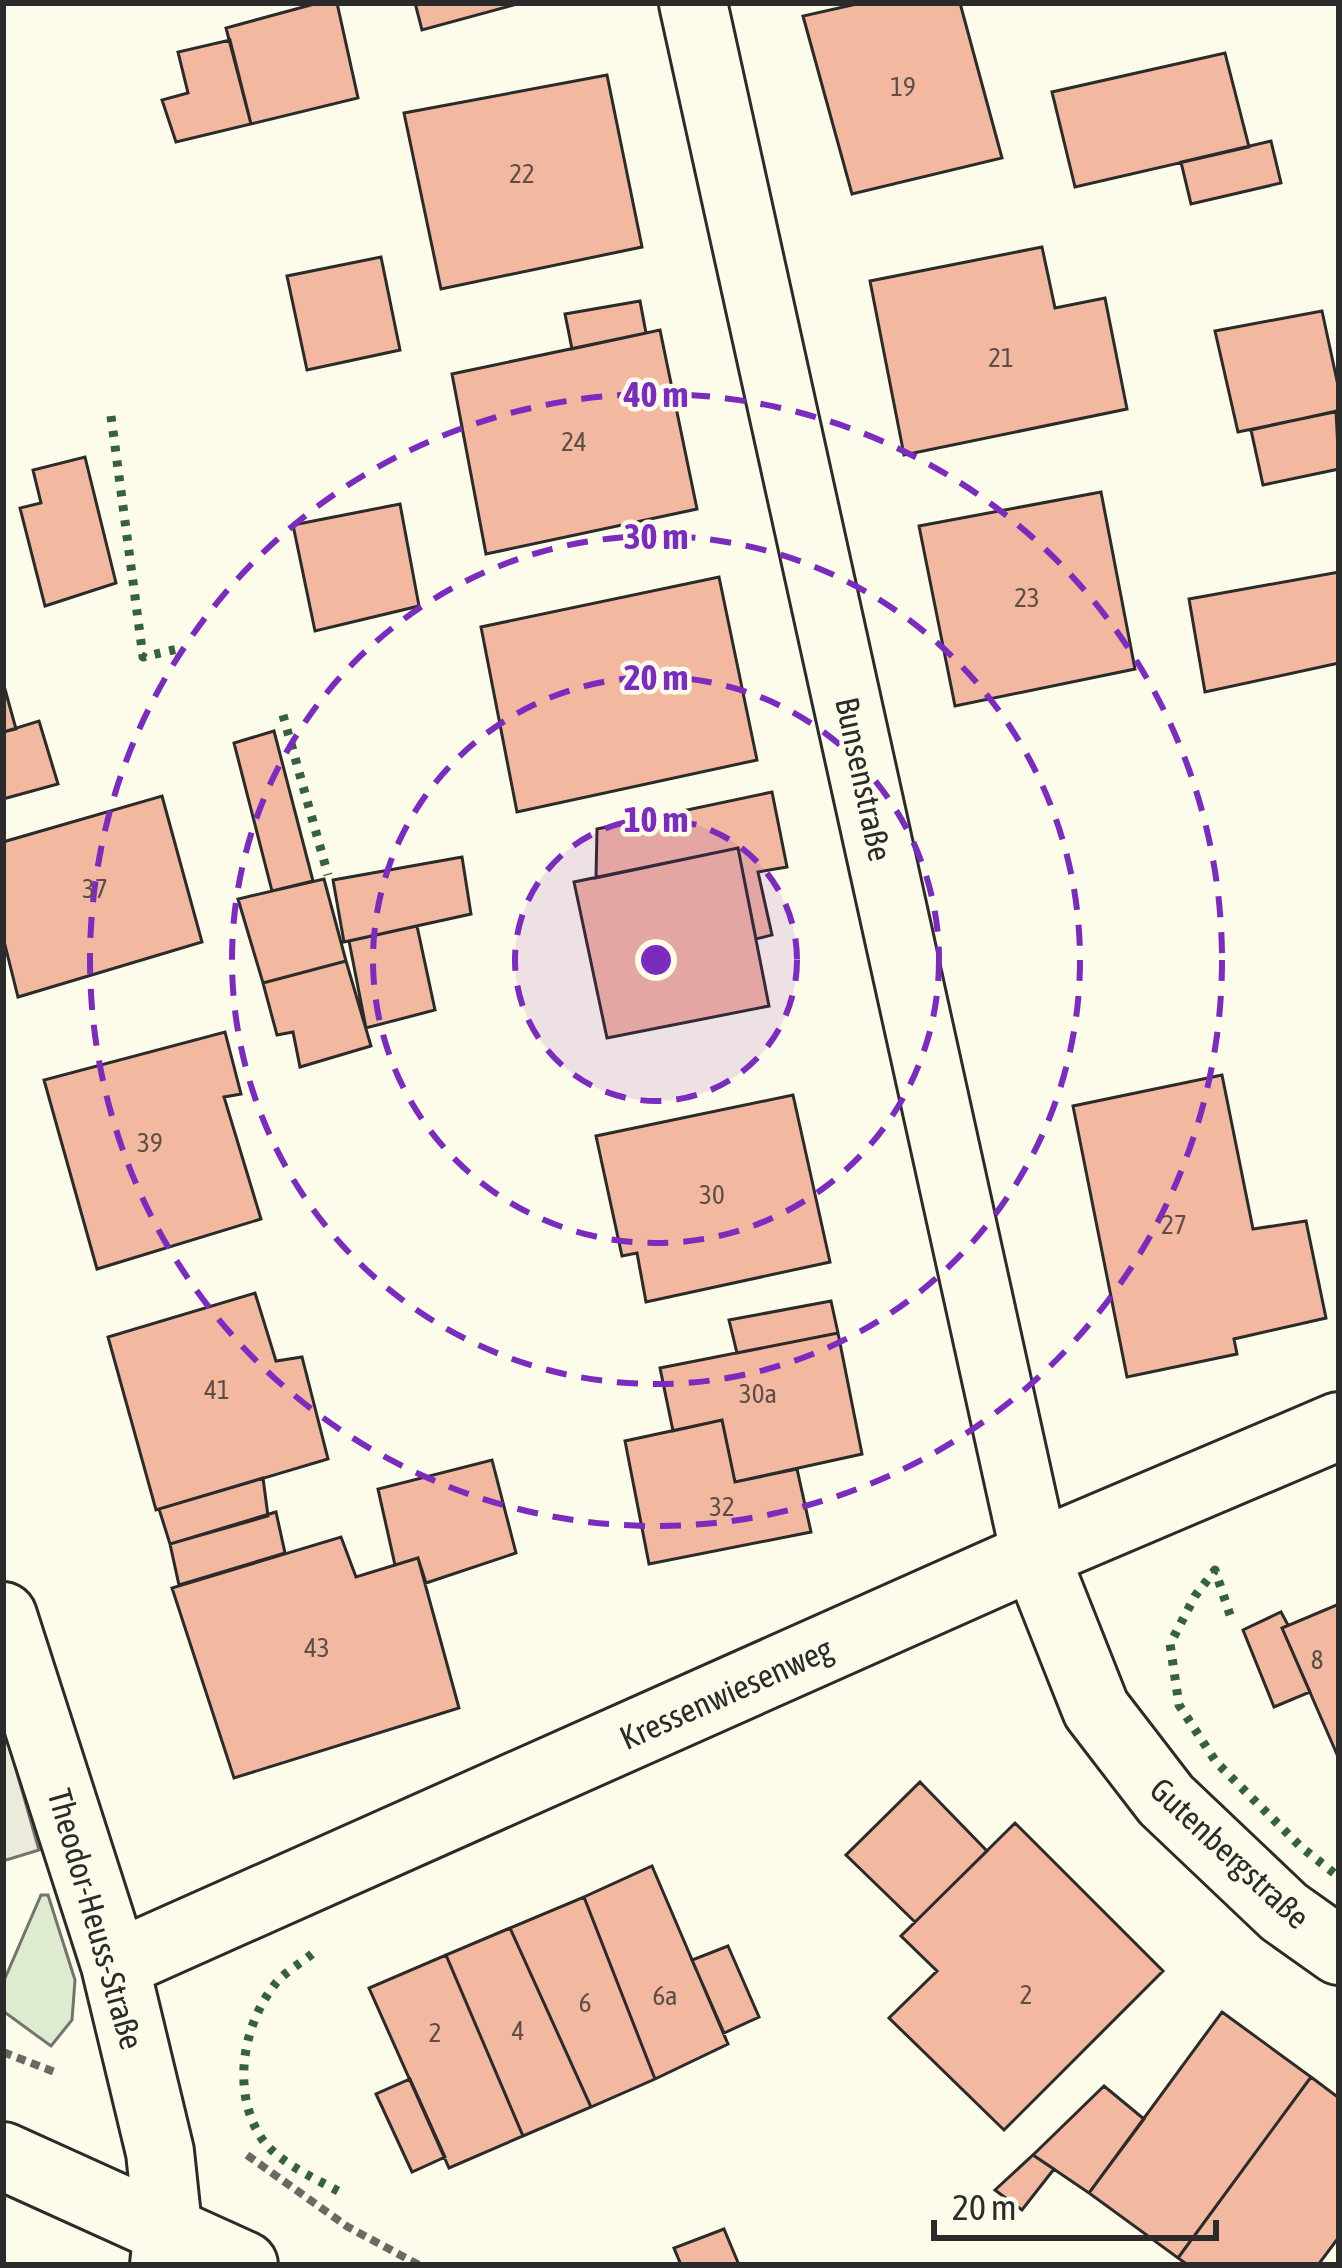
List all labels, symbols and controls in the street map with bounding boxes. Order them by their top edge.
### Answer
house number: 19 [890,71,916,102]
house number: 22 [509,158,535,189]
house number: 21 [988,342,1014,373]
text: 40 m [623,373,688,415]
house number: 24 [561,426,587,457]
text: 30 m [624,515,688,557]
house number: 23 [1014,582,1040,613]
text: 20 m [624,656,688,698]
street label: Bunsenstraße [828,694,900,864]
text: 10 m [624,798,688,840]
house number: 37 [82,873,108,904]
centre of rings [635,939,677,981]
house number: 39 [137,1127,163,1158]
house number: 30 [699,1179,725,1210]
house number: 27 [1161,1209,1187,1240]
house number: 41 [204,1374,230,1405]
house number: 30a [739,1378,777,1409]
house number: 32 [709,1491,735,1522]
street label: Kressenwiesenweg [614,1629,839,1757]
house number: 43 [304,1632,330,1663]
house number: 8 [1311,1644,1323,1675]
street label: Gutenbergstraße [1143,1770,1317,1936]
street label: Theodor-Heuss-Straße [41,1784,151,2054]
house number: 2 [1020,1979,1032,2010]
house number: 6a [652,1980,678,2011]
house number: 6 [579,1987,591,2018]
house number: 4 [512,2015,524,2046]
house number: 2 [429,2017,441,2048]
scale bar [934,2166,1216,2240]
text: 20 m [952,2186,1017,2228]

